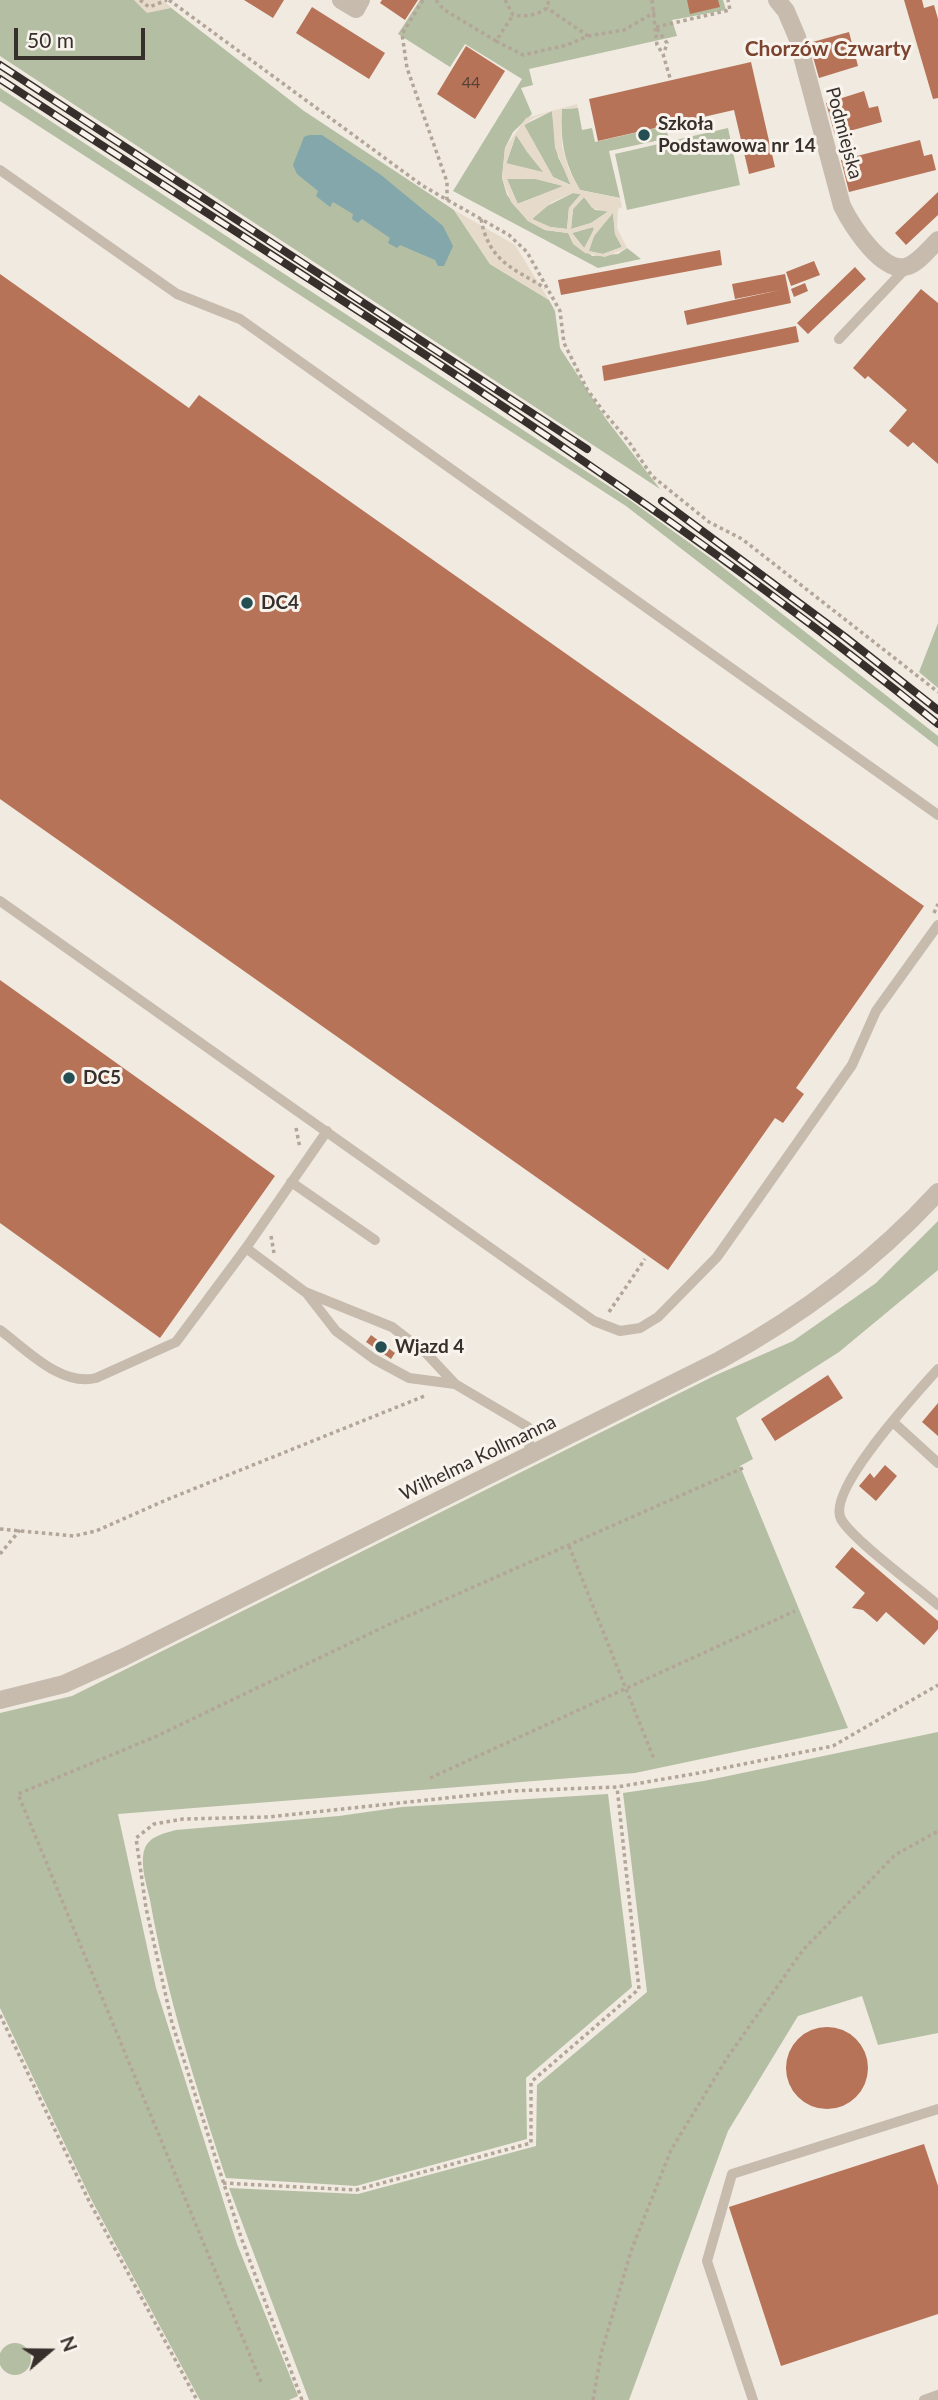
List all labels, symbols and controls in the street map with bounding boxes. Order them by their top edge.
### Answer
scale bar [18,14,149,58]
text: 50 m [27,27,74,52]
district label: Chorzów Czwarty [745,36,911,62]
house number: 44 [462,73,480,93]
street label: Podmiejska [821,84,867,182]
place label: Szkoła Podstawowa nr 14 [658,113,816,157]
marker: Szkoła Podstawowa nr 14 [636,127,652,143]
place label: DC4 [261,592,299,614]
marker: DC4 [239,595,255,611]
place label: DC5 [83,1067,121,1089]
marker: DC5 [61,1070,77,1086]
place label: Wjazd 4 [395,1336,464,1358]
marker: Wjazd 4 [373,1339,389,1355]
street label: Wilhelma Kollmanna [396,1410,560,1506]
north arrow [14,2316,84,2386]
text: N [56,2333,83,2354]

